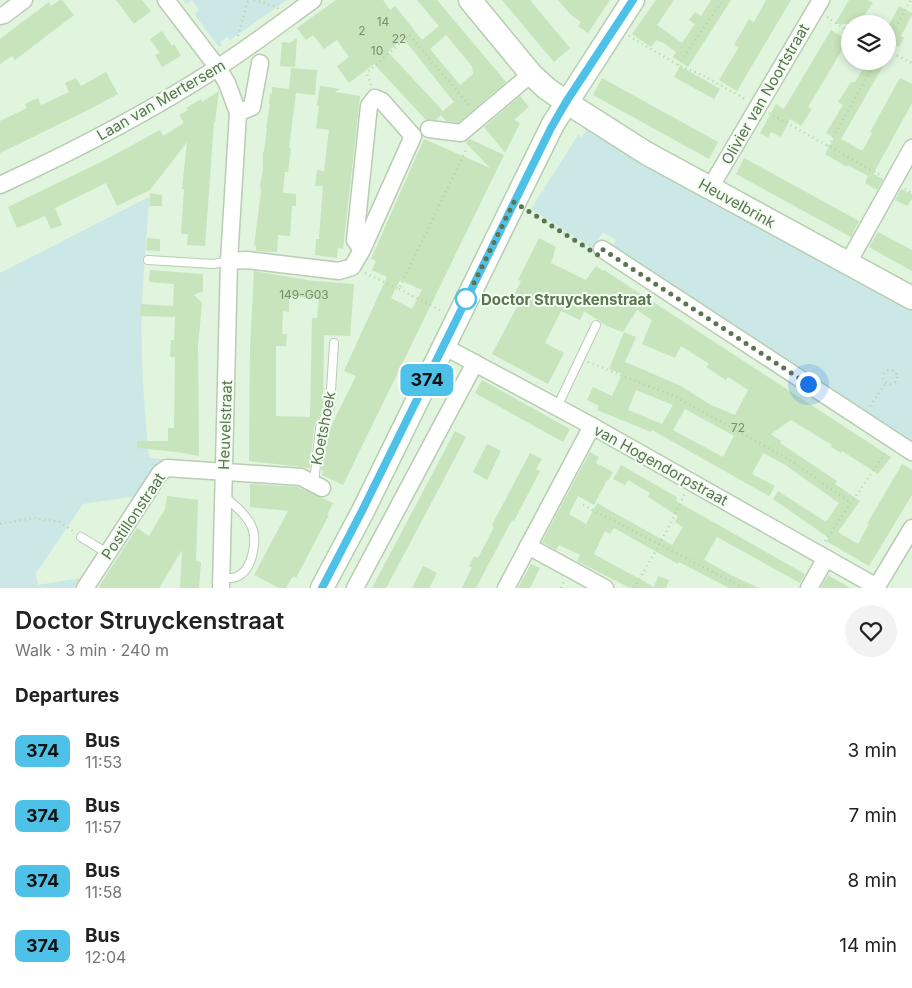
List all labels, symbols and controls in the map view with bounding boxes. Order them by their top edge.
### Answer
house number: 14 [377,14,390,29]
map controls [841,15,896,70]
button: layers [841,15,896,70]
street label: Olivier van Noortstraat [717,20,813,168]
house number: 2 [358,23,366,38]
house number: 22 [392,31,406,46]
house number: 10 [371,43,383,58]
street label: Laan van Mertersem [93,55,229,145]
street label: Heuvelbrink [695,174,779,232]
house number: 149-G03 [279,287,329,302]
marker: Doctor Struyckenstraat [455,288,477,310]
place label: Doctor Struyckenstraat [481,290,652,309]
line badge: 374 [398,364,456,396]
text: 374 [410,369,444,390]
your location [796,372,821,397]
street label: Heuvelstraat [214,380,236,470]
street label: Koetshoek [307,389,340,467]
street label: van Hogendorpstraat [591,420,731,510]
house number: 72 [731,420,745,435]
street label: Postillonstraat [97,469,169,563]
button: heart [845,605,897,657]
text: Doctor Struyckenstraat [15,606,284,635]
text: Walk · 3 min · 240 m [15,640,169,660]
text: Departures [15,684,119,707]
text: Bus [85,729,120,752]
text: 3 min [847,739,897,762]
text: 374 [26,740,59,761]
text: 11:53 [85,752,122,772]
text: Bus [85,794,120,817]
text: 7 min [848,804,897,827]
text: 374 [26,805,59,826]
text: 11:57 [85,817,121,837]
text: Bus [85,859,120,882]
text: 8 min [847,869,897,892]
text: 374 [26,870,59,891]
text: 11:58 [85,882,122,902]
text: Bus [85,924,120,947]
text: 14 min [839,934,897,957]
text: 374 [26,935,59,956]
text: 12:04 [85,947,126,967]

